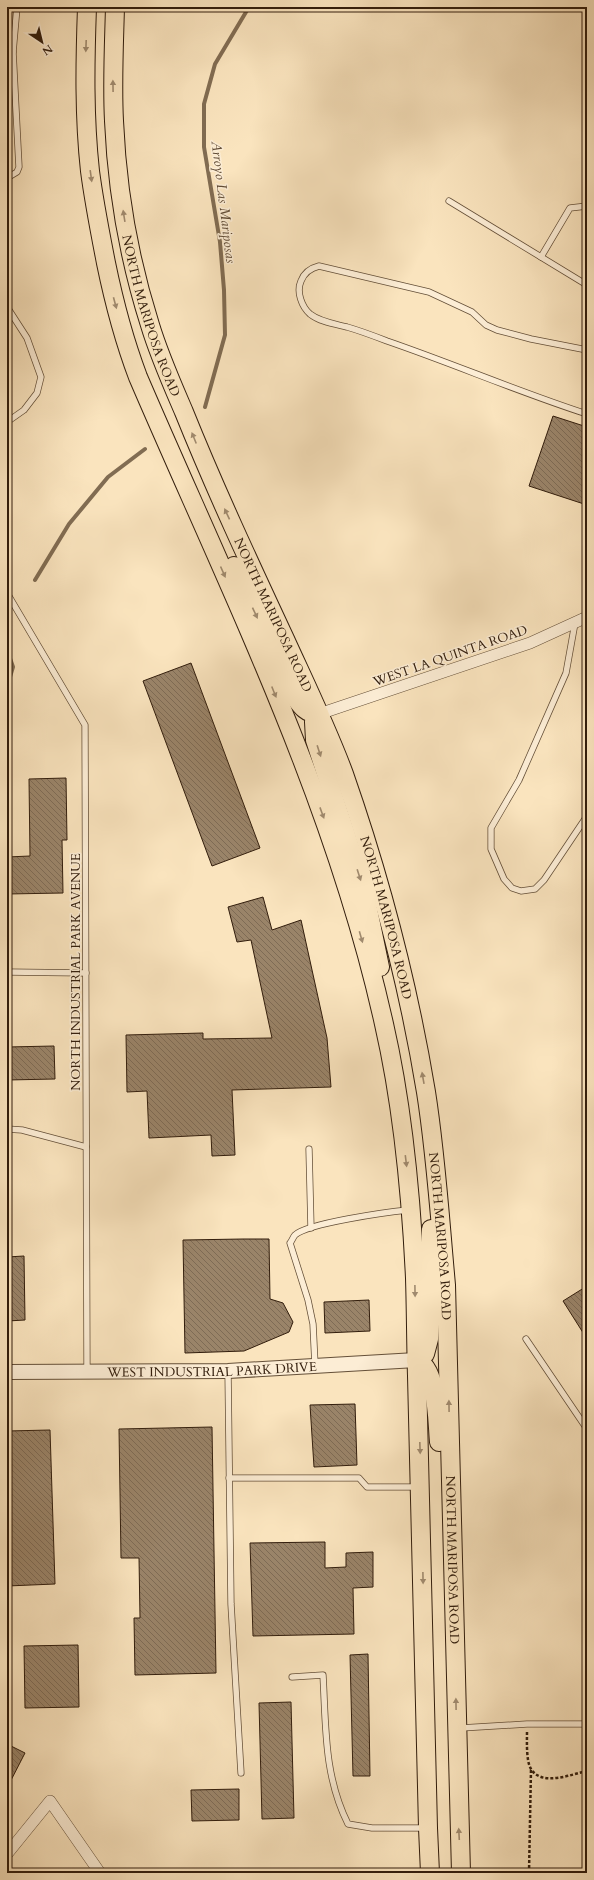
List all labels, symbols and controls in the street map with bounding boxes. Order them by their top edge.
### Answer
north arrow [22,22,62,62]
one-way arrow [82,40,89,52]
text: N [39,41,56,59]
one-way arrow [110,79,116,92]
water label: Arroyo Las Mariposas [206,139,240,265]
one-way arrow [88,170,94,182]
one-way arrow [121,210,127,222]
street label: NORTH MARIPOSA ROAD [117,233,184,400]
one-way arrow [112,298,118,310]
one-way arrow [191,431,197,443]
one-way arrow [224,508,230,519]
street label: NORTH MARIPOSA ROAD [229,535,316,695]
one-way arrow [220,567,226,578]
one-way arrow [252,607,259,619]
street label: WEST LA QUINTA ROAD [370,621,530,691]
one-way arrow [272,686,278,698]
one-way arrow [316,745,322,757]
one-way arrow [319,807,325,819]
street label: NORTH MARIPOSA ROAD [355,834,416,1001]
street label: NORTH INDUSTRIAL PARK AVENUE [67,853,85,1091]
one-way arrow [356,869,362,881]
one-way arrow [358,931,364,943]
one-way arrow [420,1072,426,1084]
street label: NORTH MARIPOSA ROAD [424,1151,455,1321]
one-way arrow [403,1155,409,1167]
one-way arrow [412,1285,418,1298]
street label: WEST INDUSTRIAL PARK DRIVE [106,1358,317,1382]
one-way arrow [446,1399,452,1412]
one-way arrow [416,1442,423,1454]
street label: NORTH MARIPOSA ROAD [441,1476,463,1644]
one-way arrow [420,1572,426,1585]
one-way arrow [453,1697,459,1710]
one-way arrow [456,1827,462,1840]

